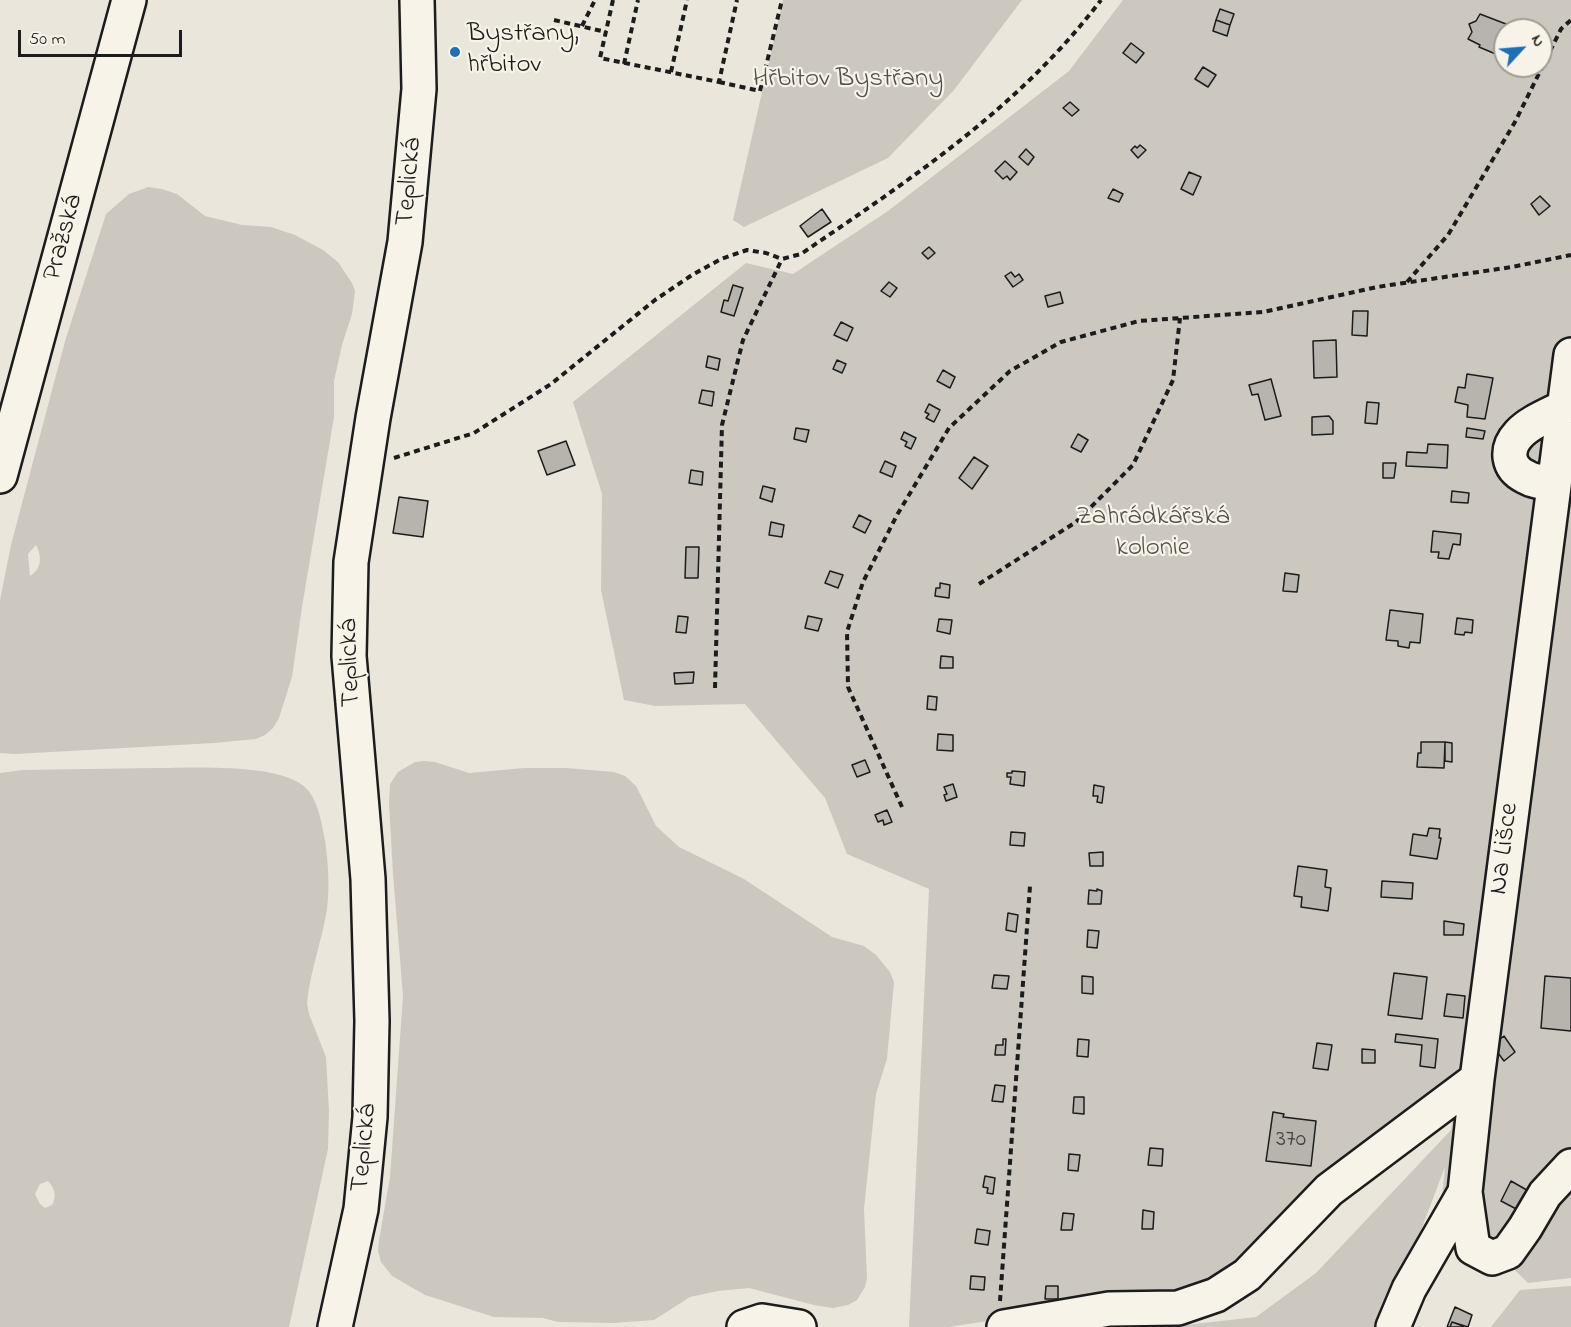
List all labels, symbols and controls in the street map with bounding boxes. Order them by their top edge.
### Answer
scale bar [21,18,184,56]
north arrow [1493,18,1553,78]
place label: Bystřany, hřbitov [467,20,579,83]
text: 50 m [29,27,66,53]
text: N [1524,31,1551,51]
marker: Bystřany, hřbitov [448,45,462,59]
park label: Hřbitov Bystřany [753,65,943,97]
street label: Teplická [391,137,431,227]
street label: Pražská [38,192,92,284]
park label: Zahrádkářská kolonie [1076,503,1230,566]
street label: Teplická [334,618,370,708]
street label: Na Lišce [1484,801,1528,897]
street label: Teplická [346,1103,386,1193]
house number: 370 [1276,1127,1306,1155]

